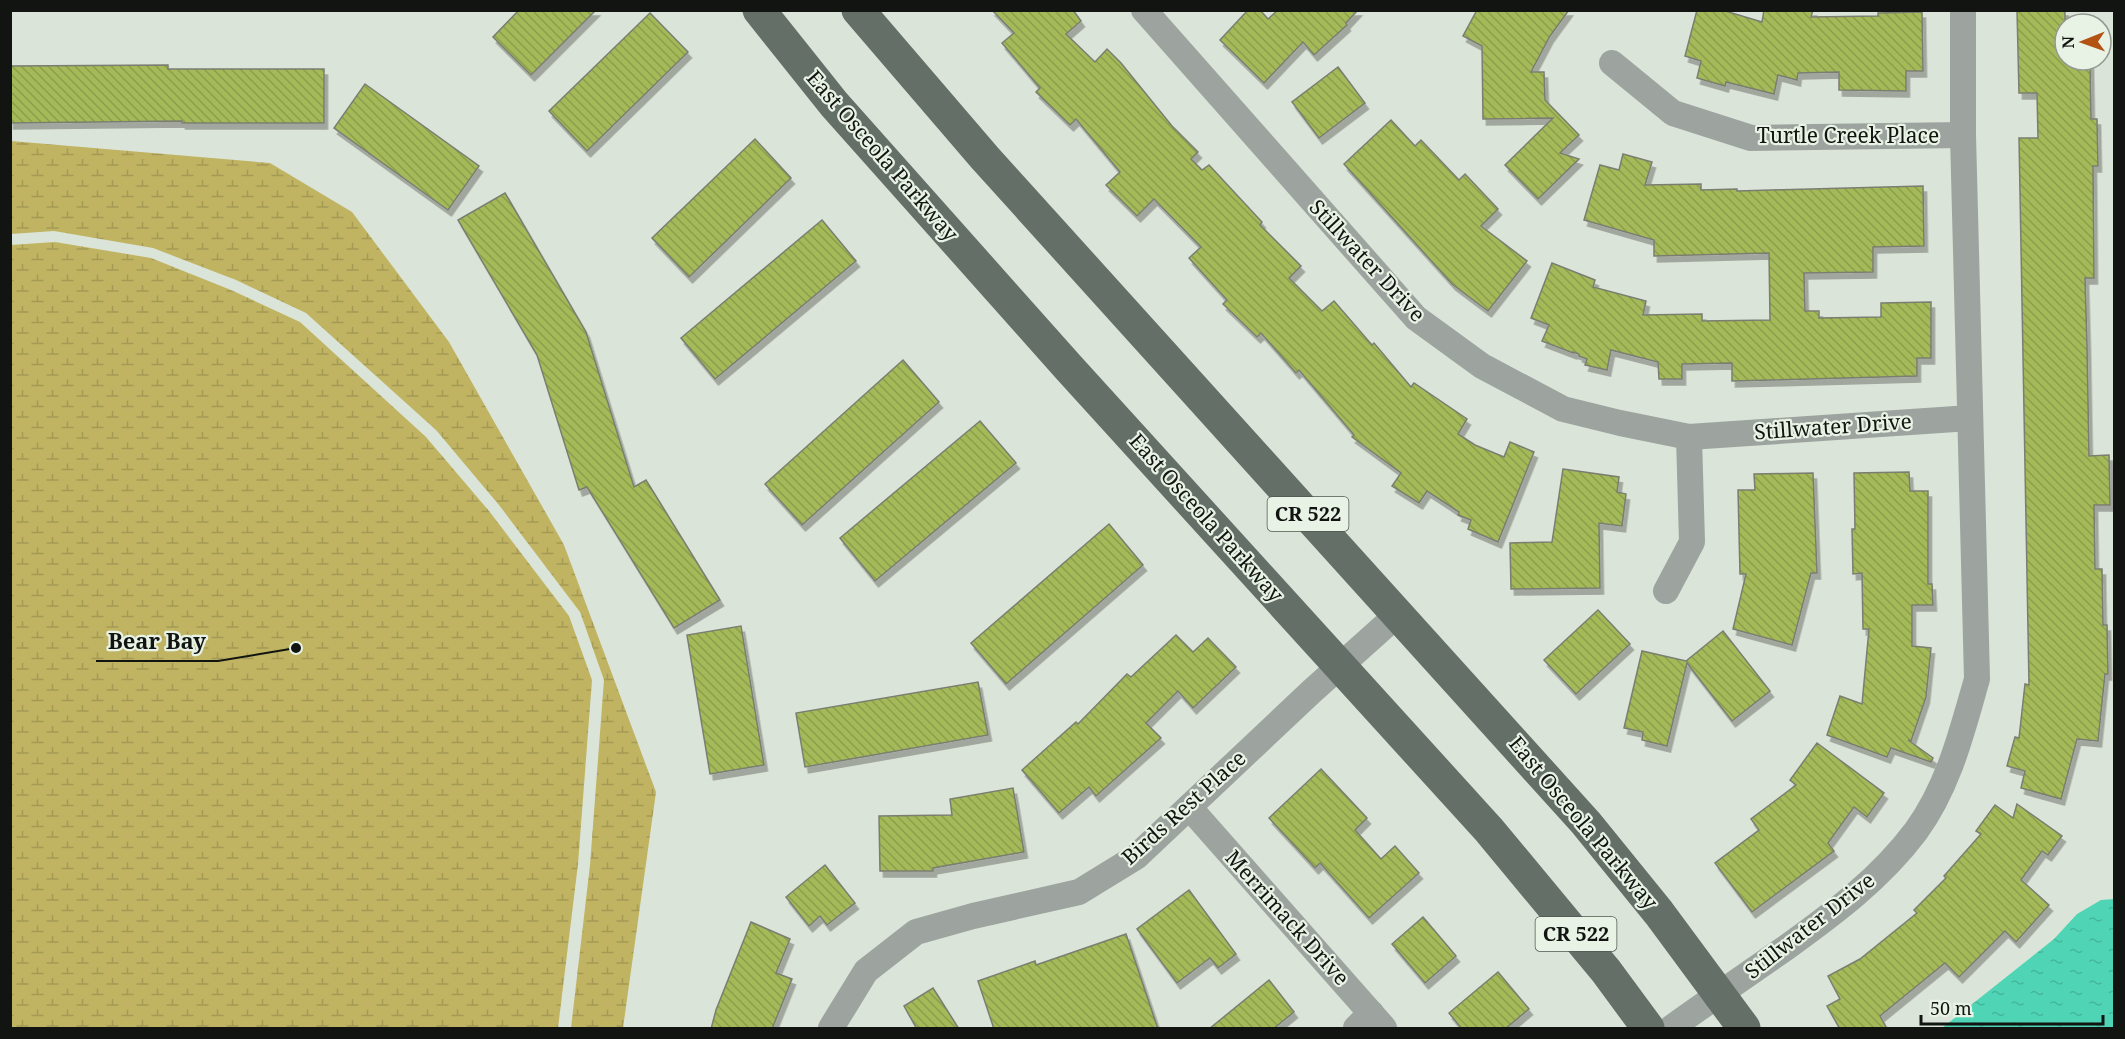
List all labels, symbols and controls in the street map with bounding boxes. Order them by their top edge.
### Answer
north arrow [2053,12,2113,72]
text: N [2057,35,2079,49]
street label: East Osceola Parkway [801,64,965,247]
street label: Turtle Creek Place [1757,121,1939,149]
street label: Stillwater Drive [1304,193,1432,328]
street label: Stillwater Drive [1753,407,1913,445]
street label: East Osceola Parkway [1123,427,1290,608]
road number: CR 522 [1268,497,1348,531]
callout: Bear Bay [96,621,218,661]
text: Bear Bay [108,625,206,655]
street label: East Osceola Parkway [1503,730,1665,915]
street label: Birds Rest Place [1115,744,1251,871]
street label: Merrimack Drive [1220,844,1356,991]
street label: Stillwater Drive [1739,866,1880,985]
road number: CR 522 [1536,917,1616,951]
scale bar [1921,988,2102,1026]
text: 50 m [1930,996,1972,1020]

